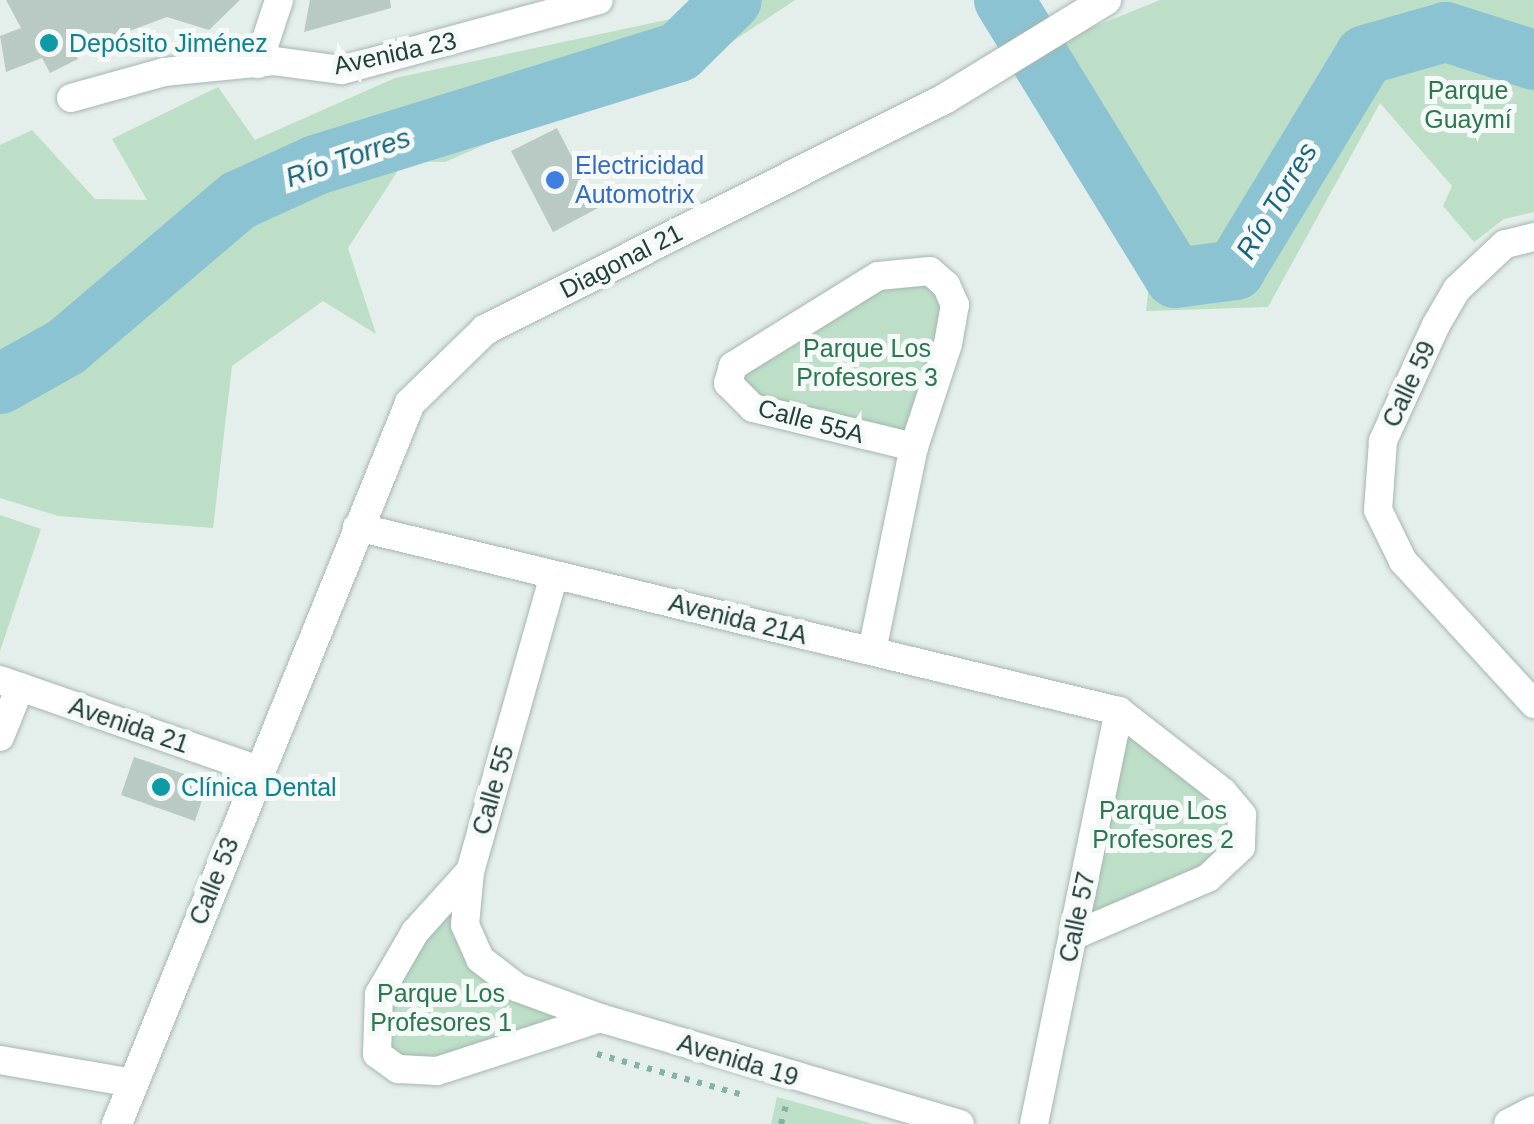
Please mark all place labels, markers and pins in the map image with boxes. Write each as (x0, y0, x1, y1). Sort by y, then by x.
place label: Depósito Jiménez (69, 28, 268, 58)
marker: Depósito Jiménez (38, 32, 60, 54)
place label: Electricidad Automotrix (575, 151, 704, 210)
marker: Electricidad Automotrix (544, 169, 566, 191)
place label: Clínica Dental (181, 772, 337, 802)
marker: Clínica Dental (150, 776, 172, 798)

